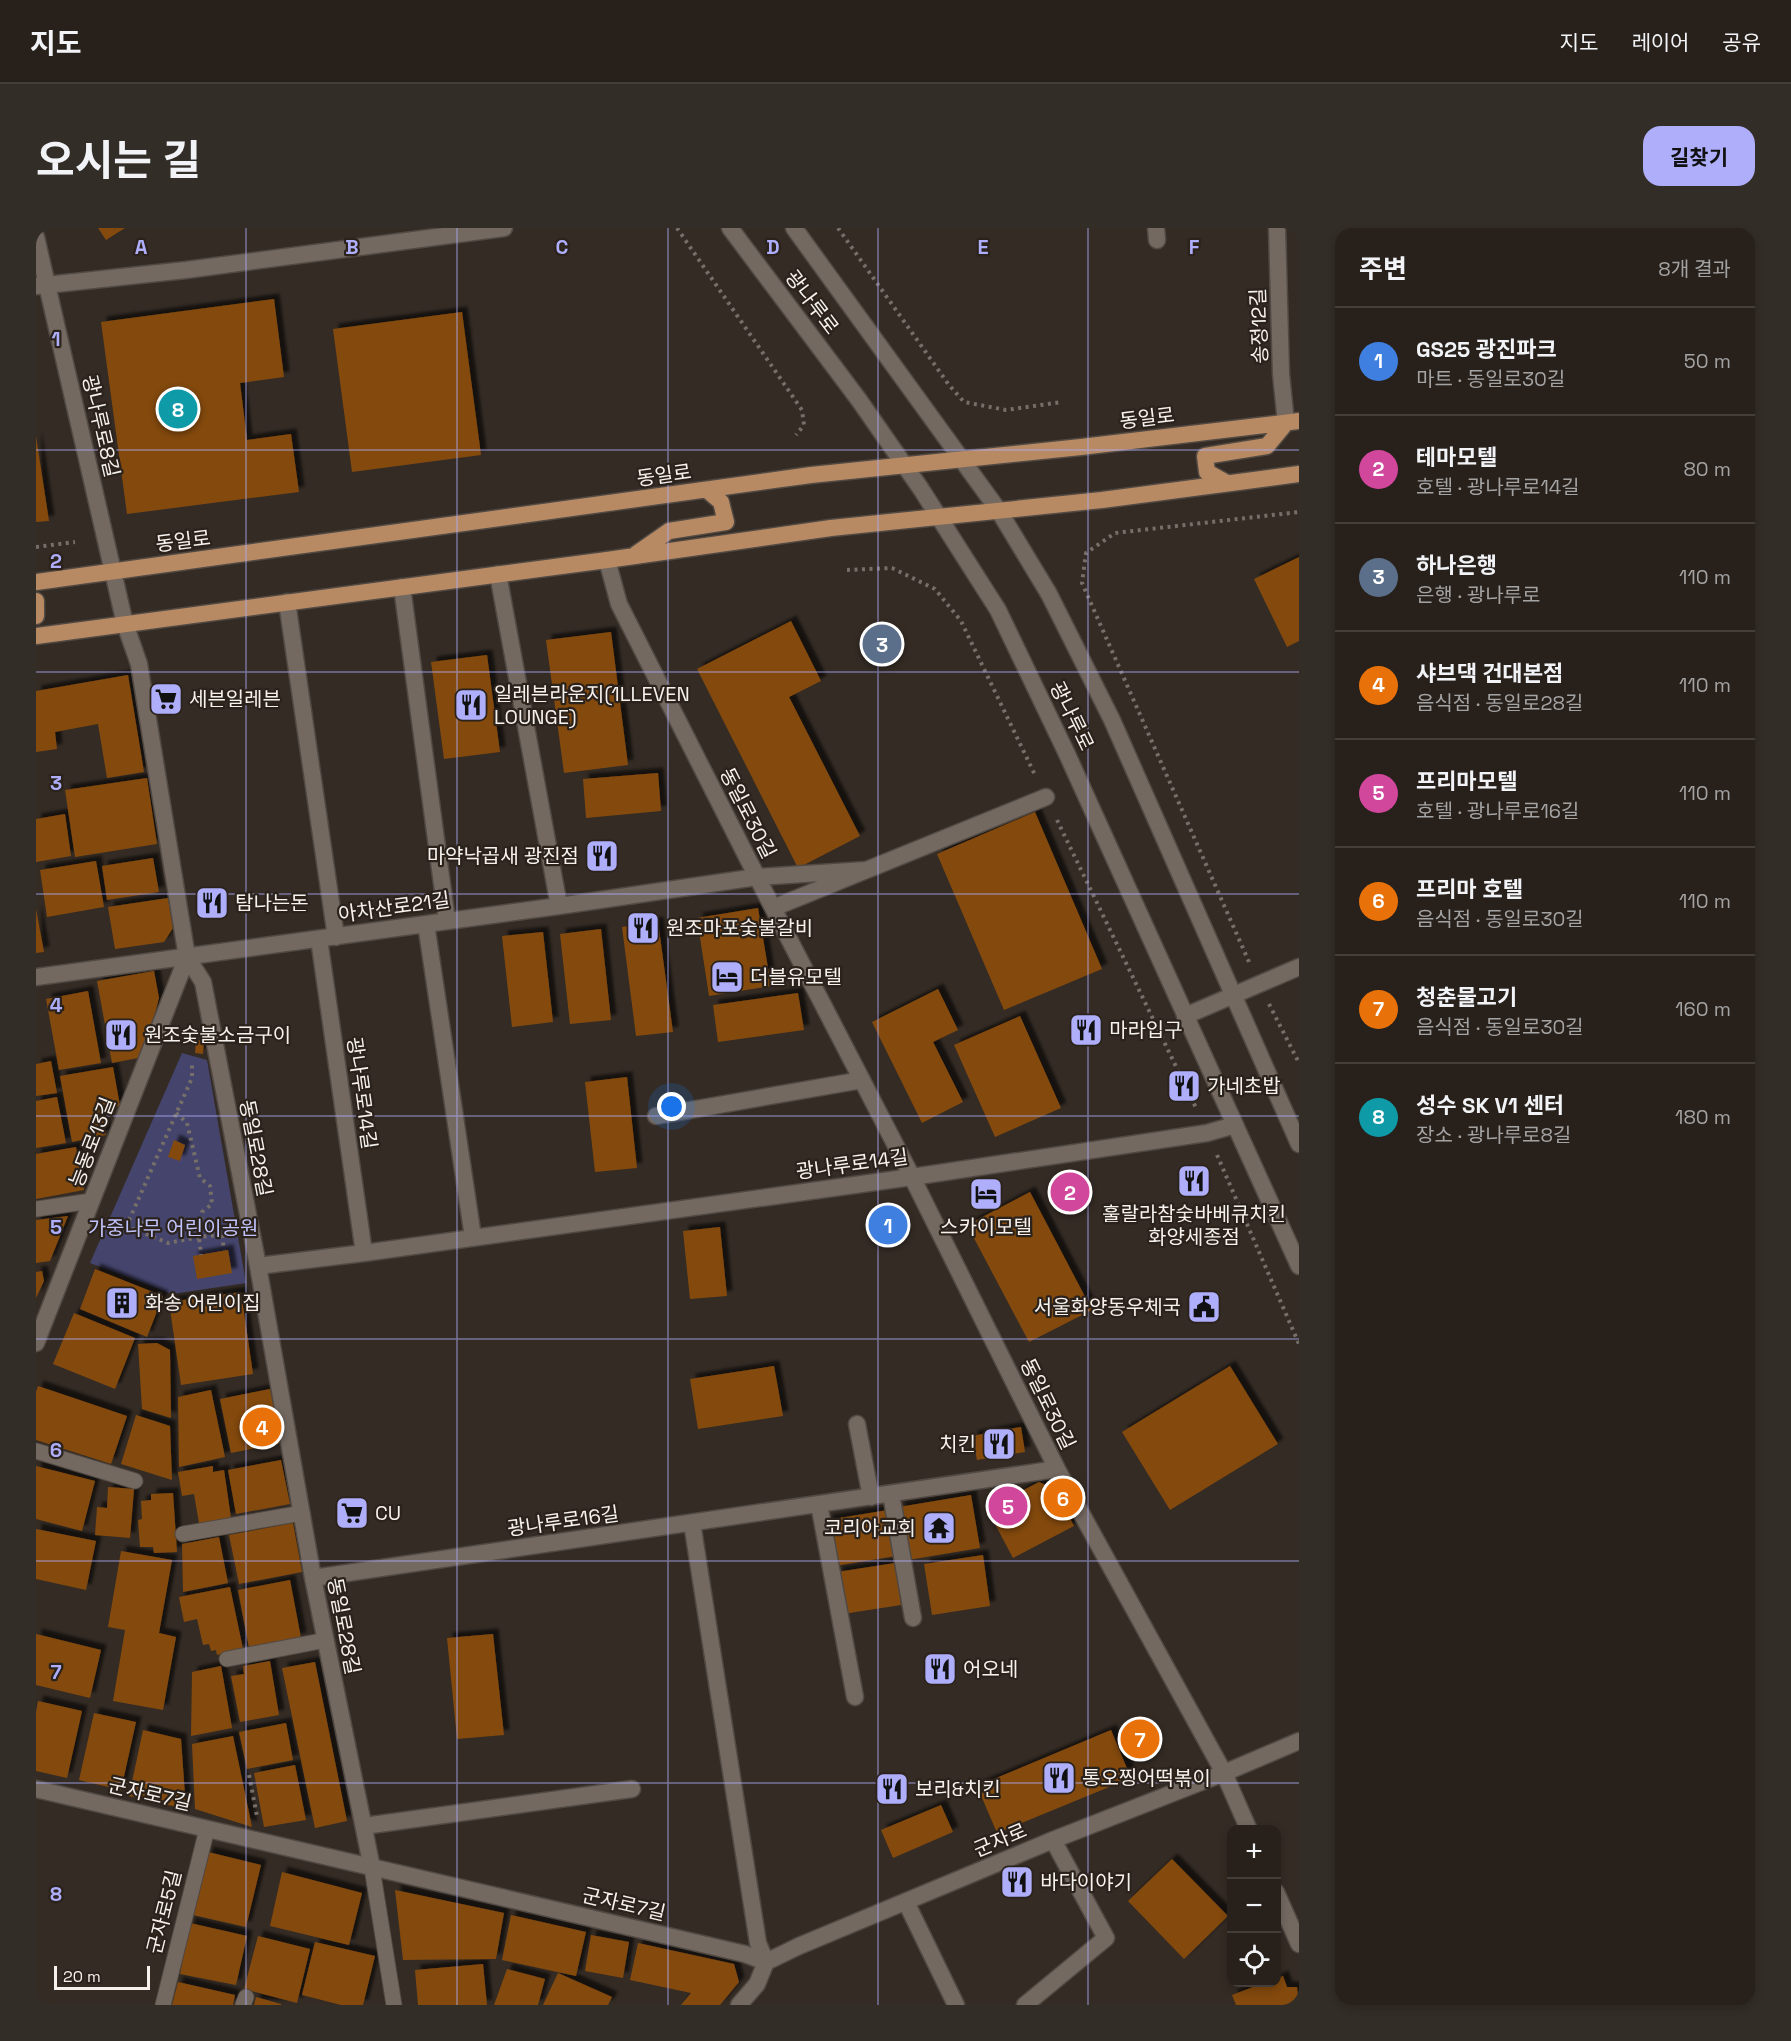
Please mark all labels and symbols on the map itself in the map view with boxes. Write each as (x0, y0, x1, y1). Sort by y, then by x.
text: A (135, 234, 148, 260)
text: B (345, 234, 359, 260)
text: C (556, 234, 569, 260)
text: D (766, 234, 780, 260)
text: E (977, 234, 989, 260)
text: F (1189, 234, 1200, 260)
street label: 광나루로 (779, 265, 845, 339)
street label: 송정12길 (1245, 288, 1273, 364)
text: 1 (51, 326, 61, 352)
street label: 광나루로8길 (77, 372, 125, 480)
pin: 8 (158, 386, 198, 432)
street label: 동일로 (1118, 402, 1176, 434)
street label: 동일로 (635, 458, 693, 492)
street label: 동일로 (154, 525, 212, 557)
text: 2 (50, 548, 62, 574)
pin: 3 (862, 622, 902, 666)
street label: 광나루로 (1044, 677, 1100, 755)
supermarket icon: 세븐일레븐 (148, 681, 184, 717)
place label: 일레븐라운지(1LLEVEN LOUNGE) (494, 681, 690, 730)
place label: 세븐일레븐 (189, 686, 281, 712)
restaurant icon: 일레븐라운지(1LLEVEN LOUNGE) (453, 687, 489, 723)
street label: 동일로30길 (714, 763, 782, 863)
text: 3 (50, 770, 62, 796)
restaurant icon: 마약낙곱새 광진점 (584, 838, 620, 874)
place label: 마약낙곱새 광진점 (427, 843, 579, 869)
restaurant icon: 탐나는돈 (194, 885, 230, 921)
street label: 아차산로21길 (337, 886, 451, 928)
place label: 탐나는돈 (235, 890, 309, 916)
restaurant icon: 원조마포숯불갈비 (625, 910, 661, 946)
place label: 원조마포숯불갈비 (666, 915, 813, 941)
hotel icon: 더블유모텔 (709, 959, 745, 995)
place label: 더블유모텔 (750, 964, 842, 990)
text: 4 (50, 992, 63, 1018)
restaurant icon: 마라입구 (1068, 1012, 1104, 1048)
restaurant icon: 원조숯불소금구이 (103, 1017, 139, 1053)
place label: 마라입구 (1109, 1017, 1183, 1043)
place label: 원조숯불소금구이 (144, 1022, 291, 1048)
street label: 광나루로14길 (341, 1035, 383, 1151)
restaurant icon: 가네초밥 (1166, 1068, 1202, 1104)
place label: 가네초밥 (1207, 1073, 1281, 1099)
your location (657, 1092, 686, 1121)
street label: 능동로13길 (63, 1093, 121, 1191)
street label: 동일로28길 (234, 1097, 278, 1199)
street label: 광나루로14길 (794, 1143, 910, 1185)
restaurant icon: 훌랄라참숯바베큐치킨 화양세종점 (1176, 1163, 1212, 1199)
pin: 2 (1050, 1170, 1090, 1214)
hotel icon: 스카이모텔 (968, 1176, 1004, 1212)
place label: 훌랄라참숯바베큐치킨 화양세종점 (1102, 1201, 1286, 1250)
pin: 1 (868, 1202, 908, 1248)
text: 5 (50, 1214, 62, 1240)
place label: 스카이모텔 (940, 1214, 1032, 1240)
park label: 가중나무 어린이공원 (88, 1215, 258, 1241)
building icon: 화송 어린이집 (104, 1285, 140, 1321)
public building icon: 서울화양동우체국 (1186, 1289, 1222, 1325)
place label: 화송 어린이집 (145, 1290, 261, 1316)
place label: 서울화양동우체국 (1034, 1294, 1181, 1320)
street label: 동일로30길 (1015, 1354, 1081, 1454)
pin: 4 (242, 1404, 282, 1450)
restaurant icon: 치킨 (981, 1426, 1017, 1462)
place label: 치킨 (939, 1431, 976, 1457)
text: 6 (50, 1437, 62, 1463)
pin: 6 (1044, 1476, 1082, 1520)
pin: 5 (988, 1484, 1028, 1528)
supermarket icon: CU (334, 1495, 370, 1531)
place label: CU (375, 1500, 401, 1526)
street label: 광나루로16길 (505, 1500, 621, 1542)
temple icon: 코리아교회 (921, 1510, 957, 1546)
place label: 코리아교회 (824, 1515, 916, 1541)
street label: 동일로28길 (322, 1575, 366, 1677)
restaurant icon: 어오네 (922, 1651, 958, 1687)
place label: 어오네 (963, 1656, 1018, 1682)
text: 7 (50, 1659, 62, 1685)
pin: 7 (1120, 1716, 1160, 1762)
restaurant icon: 통오찡어떡볶이 (1041, 1760, 1077, 1796)
place label: 통오찡어떡볶이 (1082, 1765, 1211, 1791)
restaurant icon: 보리&치킨 (874, 1771, 910, 1807)
street label: 군자로7길 (106, 1772, 194, 1816)
place label: 보리&치킨 (915, 1776, 1001, 1802)
street label: 군자로 (970, 1817, 1030, 1863)
restaurant icon: 바다이야기 (999, 1864, 1035, 1900)
street label: 군자로5길 (141, 1867, 187, 1957)
place label: 바다이야기 (1040, 1869, 1132, 1895)
text: 8 (50, 1881, 62, 1907)
street label: 군자로7길 (580, 1882, 668, 1926)
scale bar (54, 1963, 150, 1990)

